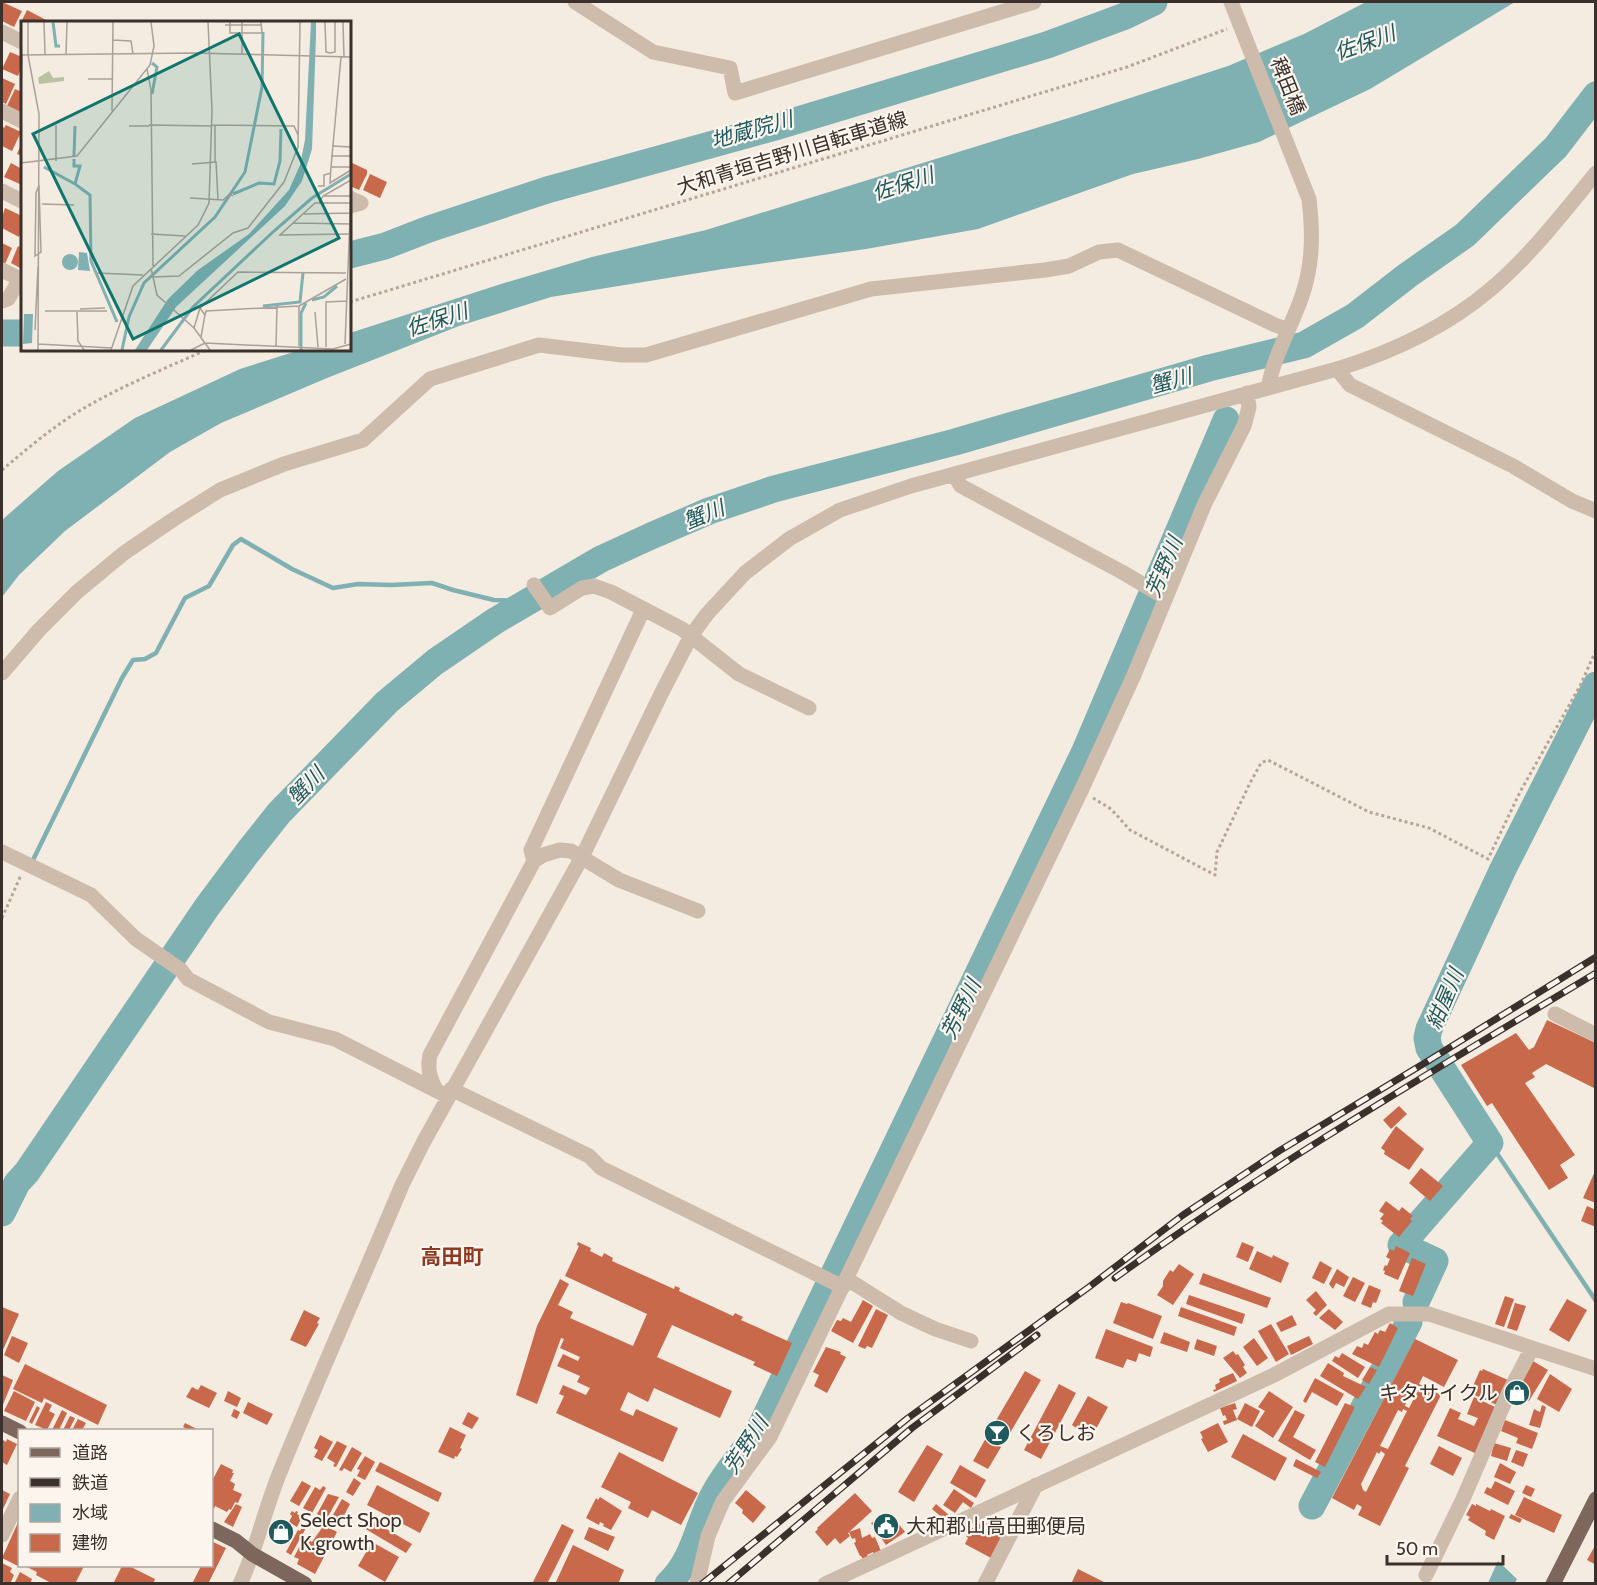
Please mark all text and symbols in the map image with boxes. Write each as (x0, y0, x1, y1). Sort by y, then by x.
water label: 佐保川 (1331, 19, 1401, 65)
inset map (21, 21, 351, 351)
street label: 稗田橋 (1266, 54, 1310, 118)
water label: 地蔵院川 (708, 105, 798, 153)
street label: 大和青垣吉野川自転車道線 (674, 106, 910, 200)
water label: 佐保川 (869, 161, 939, 205)
water label: 佐保川 (403, 297, 473, 341)
water label: 蟹川 (1147, 362, 1196, 398)
water label: 蟹川 (680, 494, 730, 534)
water label: 芳野川 (1140, 531, 1188, 601)
water label: 蟹川 (282, 760, 331, 809)
water label: 紺屋川 (1421, 963, 1469, 1033)
water label: 芳野川 (936, 973, 986, 1043)
district label: 高田町 (421, 1244, 484, 1269)
shop icon: キタサイクル (1502, 1378, 1532, 1408)
place label: キタサイクル (1379, 1381, 1498, 1405)
water label: 芳野川 (718, 1410, 774, 1478)
bar icon: くろしお (982, 1418, 1012, 1448)
place label: くろしお (1016, 1421, 1096, 1445)
legend (18, 1429, 213, 1567)
text: 道路 (72, 1442, 108, 1464)
text: 鉄道 (72, 1472, 108, 1494)
text: 水域 (72, 1502, 108, 1524)
place label: Select Shop K.growth (300, 1508, 402, 1555)
public building icon: 大和郡山高田郵便局 (871, 1511, 901, 1541)
place label: 大和郡山高田郵便局 (906, 1514, 1086, 1538)
shop icon: Select Shop K.growth (266, 1517, 296, 1547)
scale bar (1387, 1528, 1502, 1566)
text: 建物 (72, 1532, 108, 1554)
text: 50 m (1396, 1538, 1438, 1560)

